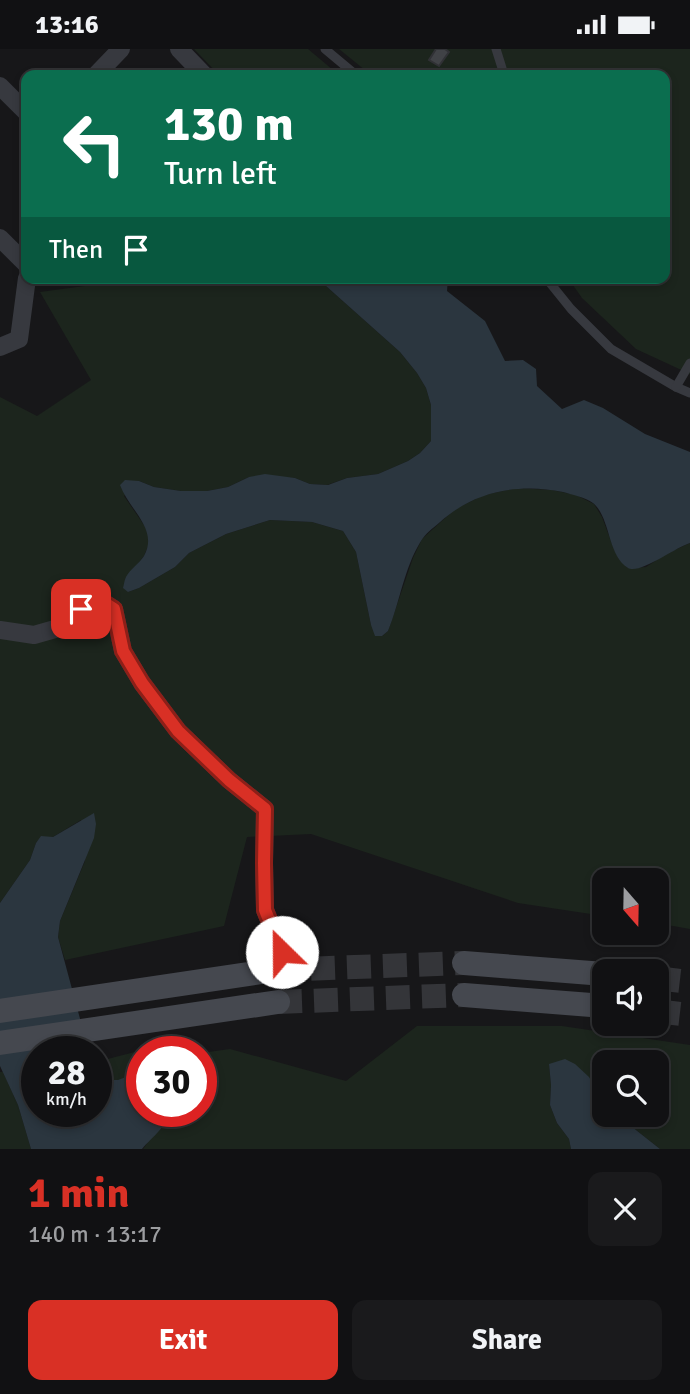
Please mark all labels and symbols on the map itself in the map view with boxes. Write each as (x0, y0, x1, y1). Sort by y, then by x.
pin (51, 579, 111, 639)
north arrow (592, 868, 668, 945)
position arrow (245, 915, 319, 989)
speed limit sign: 30 (126, 1036, 217, 1127)

